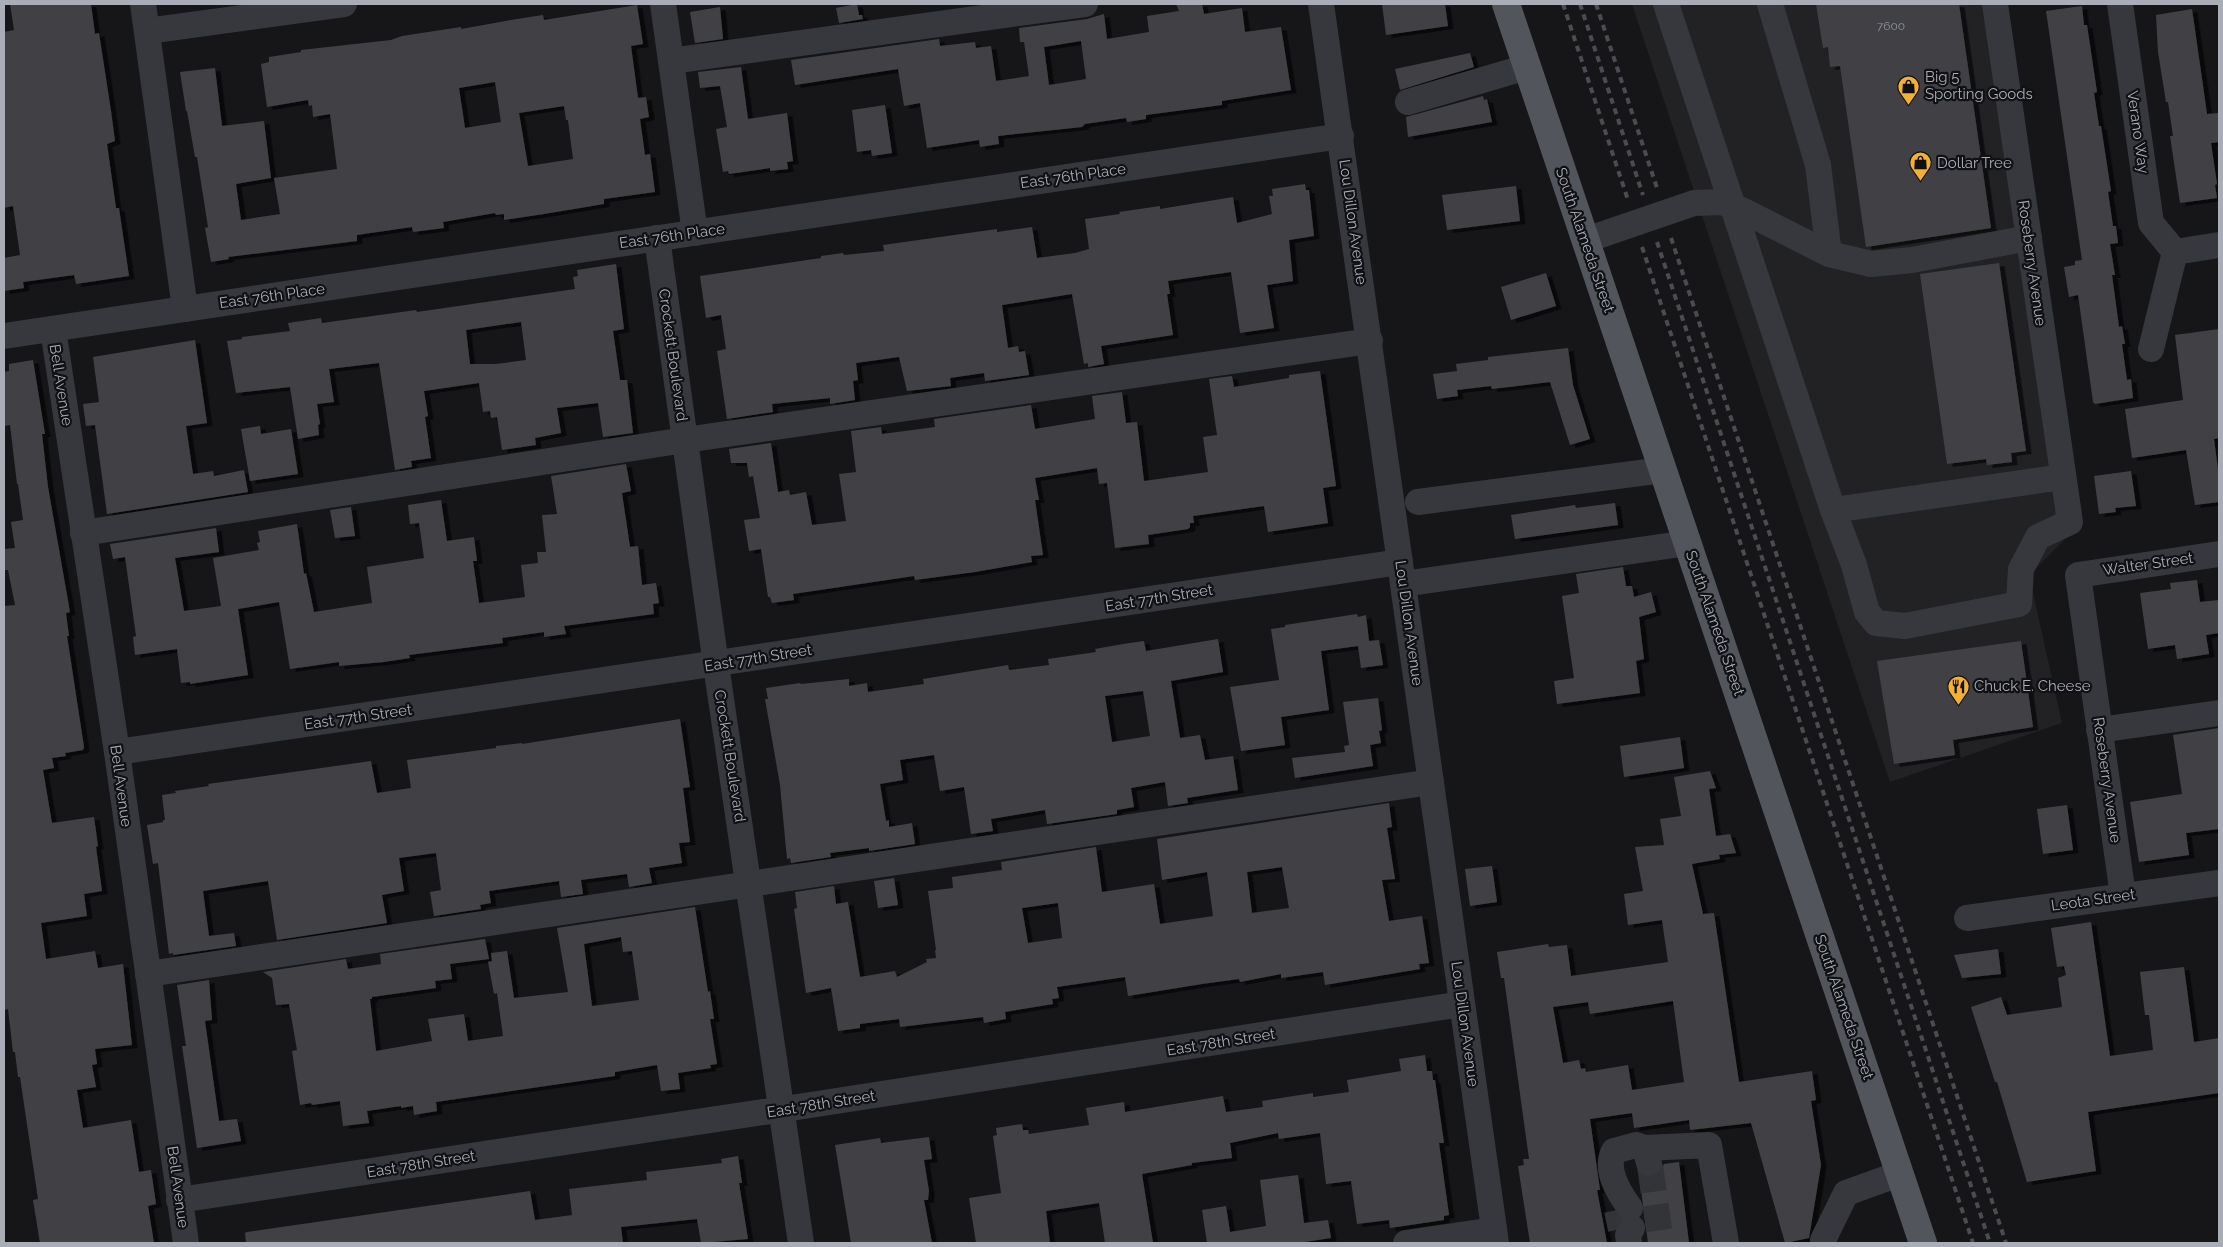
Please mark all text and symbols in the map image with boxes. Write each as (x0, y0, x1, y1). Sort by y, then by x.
house number: 7600 (1877, 19, 1905, 33)
place label: Big 5 Sporting Goods (1925, 68, 2033, 103)
shop icon: Big 5 Sporting Goods (1897, 74, 1921, 105)
street label: Verano Way (2123, 89, 2153, 175)
shop icon: Dollar Tree (1909, 151, 1933, 182)
place label: Dollar Tree (1937, 154, 2012, 172)
street label: Lou Dillon Avenue (1335, 158, 1371, 286)
street label: East 76th Place (1019, 160, 1127, 192)
street label: South Alameda Street (1552, 165, 1618, 315)
street label: Roseberry Avenue (2014, 199, 2050, 327)
street label: East 76th Place (618, 220, 726, 252)
street label: East 76th Place (218, 280, 326, 312)
street label: Crockett Boulevard (655, 288, 691, 422)
street label: Bell Avenue (46, 343, 76, 427)
street label: South Alameda Street (1682, 548, 1748, 698)
street label: Walter Street (2102, 549, 2194, 579)
street label: Lou Dillon Avenue (1391, 559, 1427, 687)
street label: East 77th Street (1104, 581, 1214, 615)
street label: East 77th Street (703, 641, 813, 675)
restaurant icon: Chuck E. Cheese (1946, 674, 1970, 705)
place label: Chuck E. Cheese (1974, 677, 2091, 695)
street label: Crockett Boulevard (711, 689, 749, 823)
street label: East 77th Street (303, 701, 413, 733)
street label: Roseberry Avenue (2089, 716, 2125, 844)
street label: Bell Avenue (106, 744, 136, 828)
street label: Leota Street (2050, 885, 2136, 915)
street label: South Alameda Street (1811, 932, 1877, 1082)
street label: Lou Dillon Avenue (1447, 960, 1483, 1088)
street label: East 78th Street (1166, 1025, 1276, 1059)
street label: East 78th Street (766, 1087, 876, 1121)
street label: Bell Avenue (163, 1145, 193, 1229)
street label: East 78th Street (366, 1147, 476, 1181)

